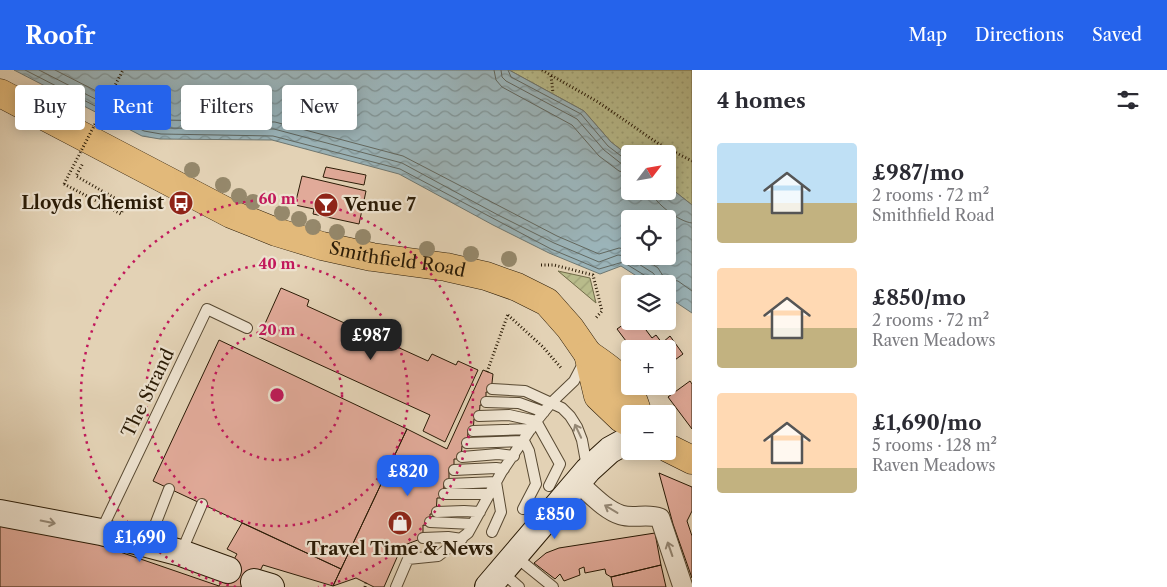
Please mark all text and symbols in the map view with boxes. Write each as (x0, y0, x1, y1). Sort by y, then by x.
text: Roofr (25, 21, 96, 50)
text: Map (908, 24, 947, 46)
text: Directions (975, 24, 1064, 46)
text: Saved (1092, 24, 1142, 46)
chip: Buy (15, 85, 85, 130)
chip: Rent (95, 85, 171, 130)
chip: Filters (181, 85, 272, 130)
chip: New (282, 85, 357, 130)
icon: filters (1114, 86, 1142, 114)
text: 4 homes (717, 88, 806, 113)
north arrow (621, 145, 676, 200)
map controls (621, 145, 676, 460)
text: £987/mo (872, 160, 964, 185)
icon: home (757, 163, 817, 223)
text: 2 rooms · 72 m² (872, 185, 989, 205)
text: 60 m (258, 189, 296, 208)
bus stop icon: Lloyds Chemist (168, 190, 194, 216)
place label: Lloyds Chemist (21, 192, 165, 214)
bar icon: Venue 7 (313, 192, 339, 218)
place label: Venue 7 (343, 194, 416, 216)
text: Smithfield Road (872, 205, 994, 225)
button: locate (621, 210, 676, 265)
street label: Smithfield Road (327, 237, 468, 282)
text: 40 m (258, 254, 296, 273)
button: layers (621, 275, 676, 330)
text: £850/mo (872, 285, 966, 310)
icon: home (757, 288, 817, 348)
text: 2 rooms · 72 m² (872, 310, 989, 330)
pin: £987 (341, 318, 401, 361)
text: 20 m (258, 320, 296, 339)
text: £987 (352, 325, 390, 345)
text: Raven Meadows (872, 330, 995, 350)
button: + (621, 340, 676, 395)
street label: The Strand (117, 345, 179, 441)
centre of rings (268, 386, 286, 404)
button: − (621, 405, 676, 460)
text: £1,690/mo (872, 410, 982, 435)
icon: home (757, 413, 817, 473)
one-way arrow (573, 424, 582, 439)
text: 5 rooms · 128 m² (872, 435, 997, 455)
pin: £820 (378, 454, 438, 497)
text: Raven Meadows (872, 455, 995, 475)
text: £820 (388, 461, 428, 481)
pin: £850 (525, 498, 585, 540)
text: £850 (535, 504, 575, 524)
one-way arrow (605, 504, 619, 514)
shop icon: Travel Time & News (387, 510, 413, 536)
one-way arrow (39, 518, 55, 528)
pin: £1,690 (99, 520, 181, 563)
text: £1,690 (114, 527, 166, 547)
place label: Travel Time & News (307, 538, 493, 560)
one-way arrow (665, 541, 675, 557)

